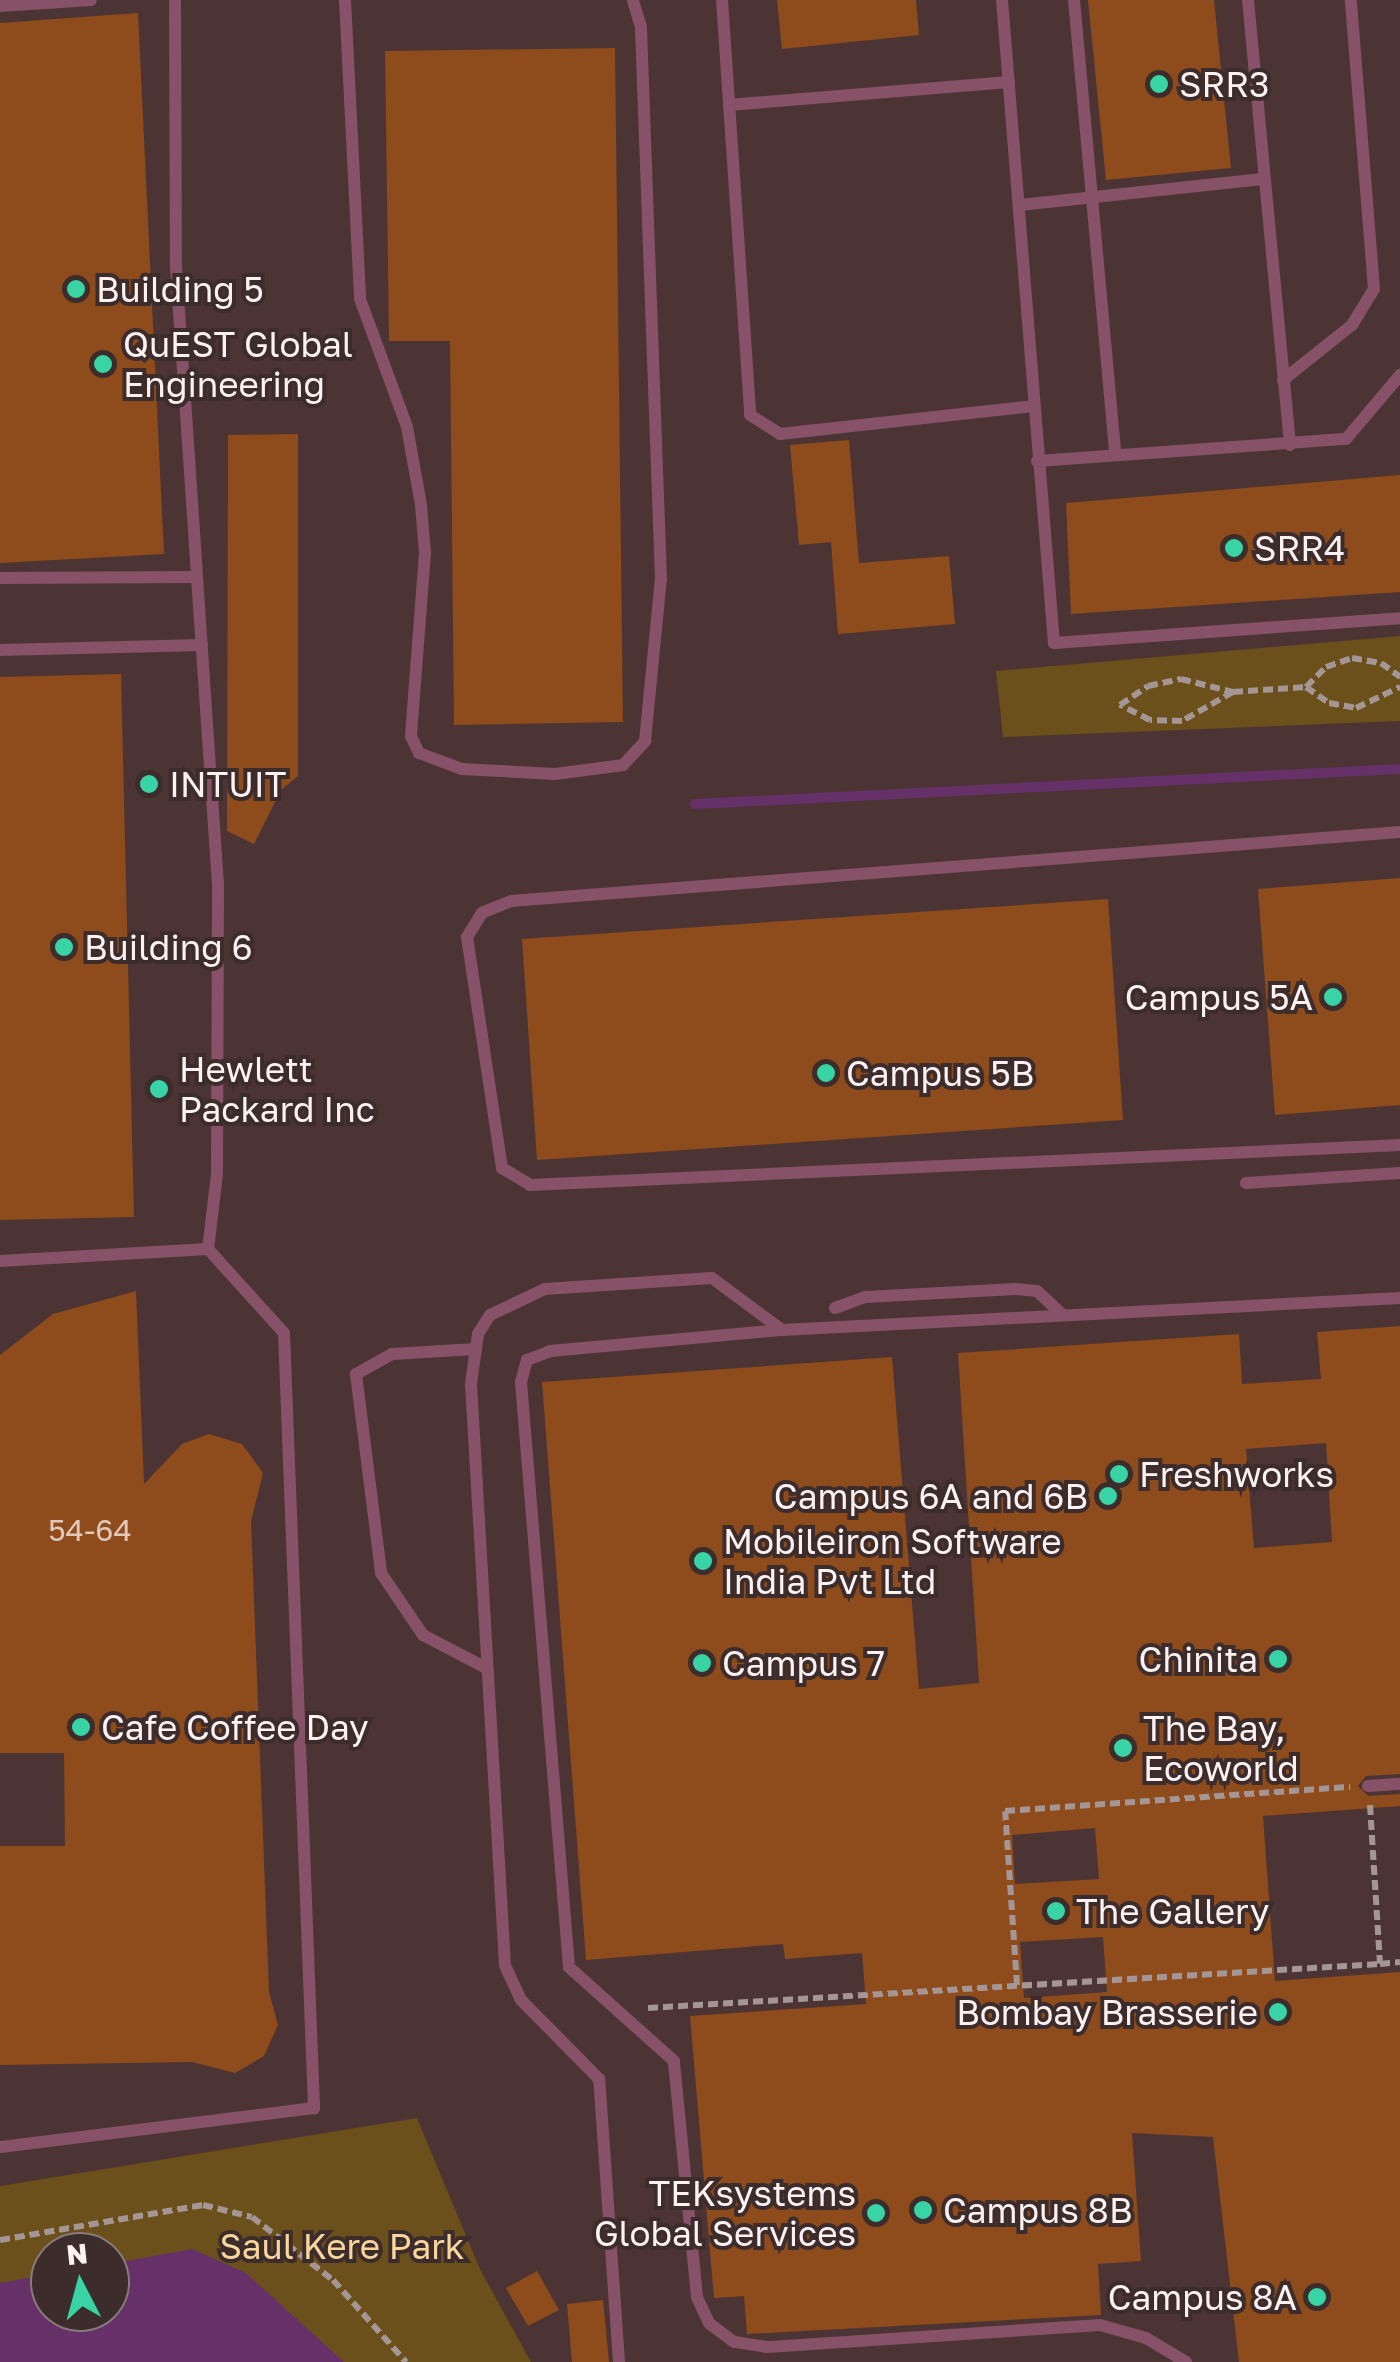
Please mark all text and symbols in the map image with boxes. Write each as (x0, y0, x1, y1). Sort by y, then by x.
place label: SRR3 (1179, 63, 1269, 105)
marker: SRR3 (1148, 73, 1170, 95)
place label: Building 5 (96, 268, 264, 310)
marker: Building 5 (65, 278, 87, 300)
place label: QuEST Global Engineering (123, 323, 353, 405)
marker: QuEST Global Engineering (92, 353, 114, 375)
place label: SRR4 (1254, 527, 1345, 569)
marker: SRR4 (1223, 537, 1245, 559)
place label: INTUIT (169, 763, 287, 805)
marker: INTUIT (138, 773, 160, 795)
place label: Building 6 (84, 926, 253, 968)
marker: Building 6 (53, 936, 75, 958)
place label: Campus 5A (1125, 976, 1313, 1018)
marker: Campus 5A (1322, 986, 1344, 1008)
place label: Hewlett Packard Inc (179, 1048, 375, 1130)
place label: Campus 5B (846, 1052, 1034, 1094)
marker: Campus 5B (815, 1062, 837, 1084)
marker: Hewlett Packard Inc (148, 1078, 170, 1100)
place label: Freshworks (1139, 1453, 1334, 1495)
marker: Freshworks (1108, 1463, 1130, 1485)
place label: Campus 6A and 6B (774, 1475, 1088, 1517)
marker: Campus 6A and 6B (1097, 1485, 1119, 1507)
house number: 54-64 (48, 1512, 132, 1548)
place label: Mobileiron Software India Pvt Ltd (723, 1520, 1062, 1602)
marker: Mobileiron Software India Pvt Ltd (692, 1550, 714, 1572)
place label: Chinita (1139, 1638, 1258, 1680)
place label: Campus 7 (722, 1642, 885, 1684)
marker: Chinita (1267, 1648, 1289, 1670)
marker: Campus 7 (691, 1652, 713, 1674)
place label: Cafe Coffee Day (101, 1706, 369, 1748)
place label: The Bay, Ecoworld (1143, 1707, 1299, 1789)
marker: Cafe Coffee Day (70, 1716, 92, 1738)
marker: The Bay, Ecoworld (1112, 1737, 1134, 1759)
place label: The Gallery (1076, 1890, 1269, 1932)
marker: The Gallery (1045, 1900, 1067, 1922)
place label: Bombay Brasserie (956, 1991, 1258, 2033)
marker: Bombay Brasserie (1267, 2001, 1289, 2023)
place label: TEKsystems Global Services (594, 2172, 856, 2254)
place label: Campus 8B (943, 2189, 1132, 2231)
marker: Campus 8B (912, 2199, 934, 2221)
marker: TEKsystems Global Services (865, 2202, 887, 2224)
park label: Saul Kere Park (219, 2225, 465, 2267)
north arrow (30, 2232, 130, 2332)
text: N (65, 2236, 89, 2271)
place label: Campus 8A (1108, 2276, 1297, 2318)
marker: Campus 8A (1306, 2286, 1328, 2308)

